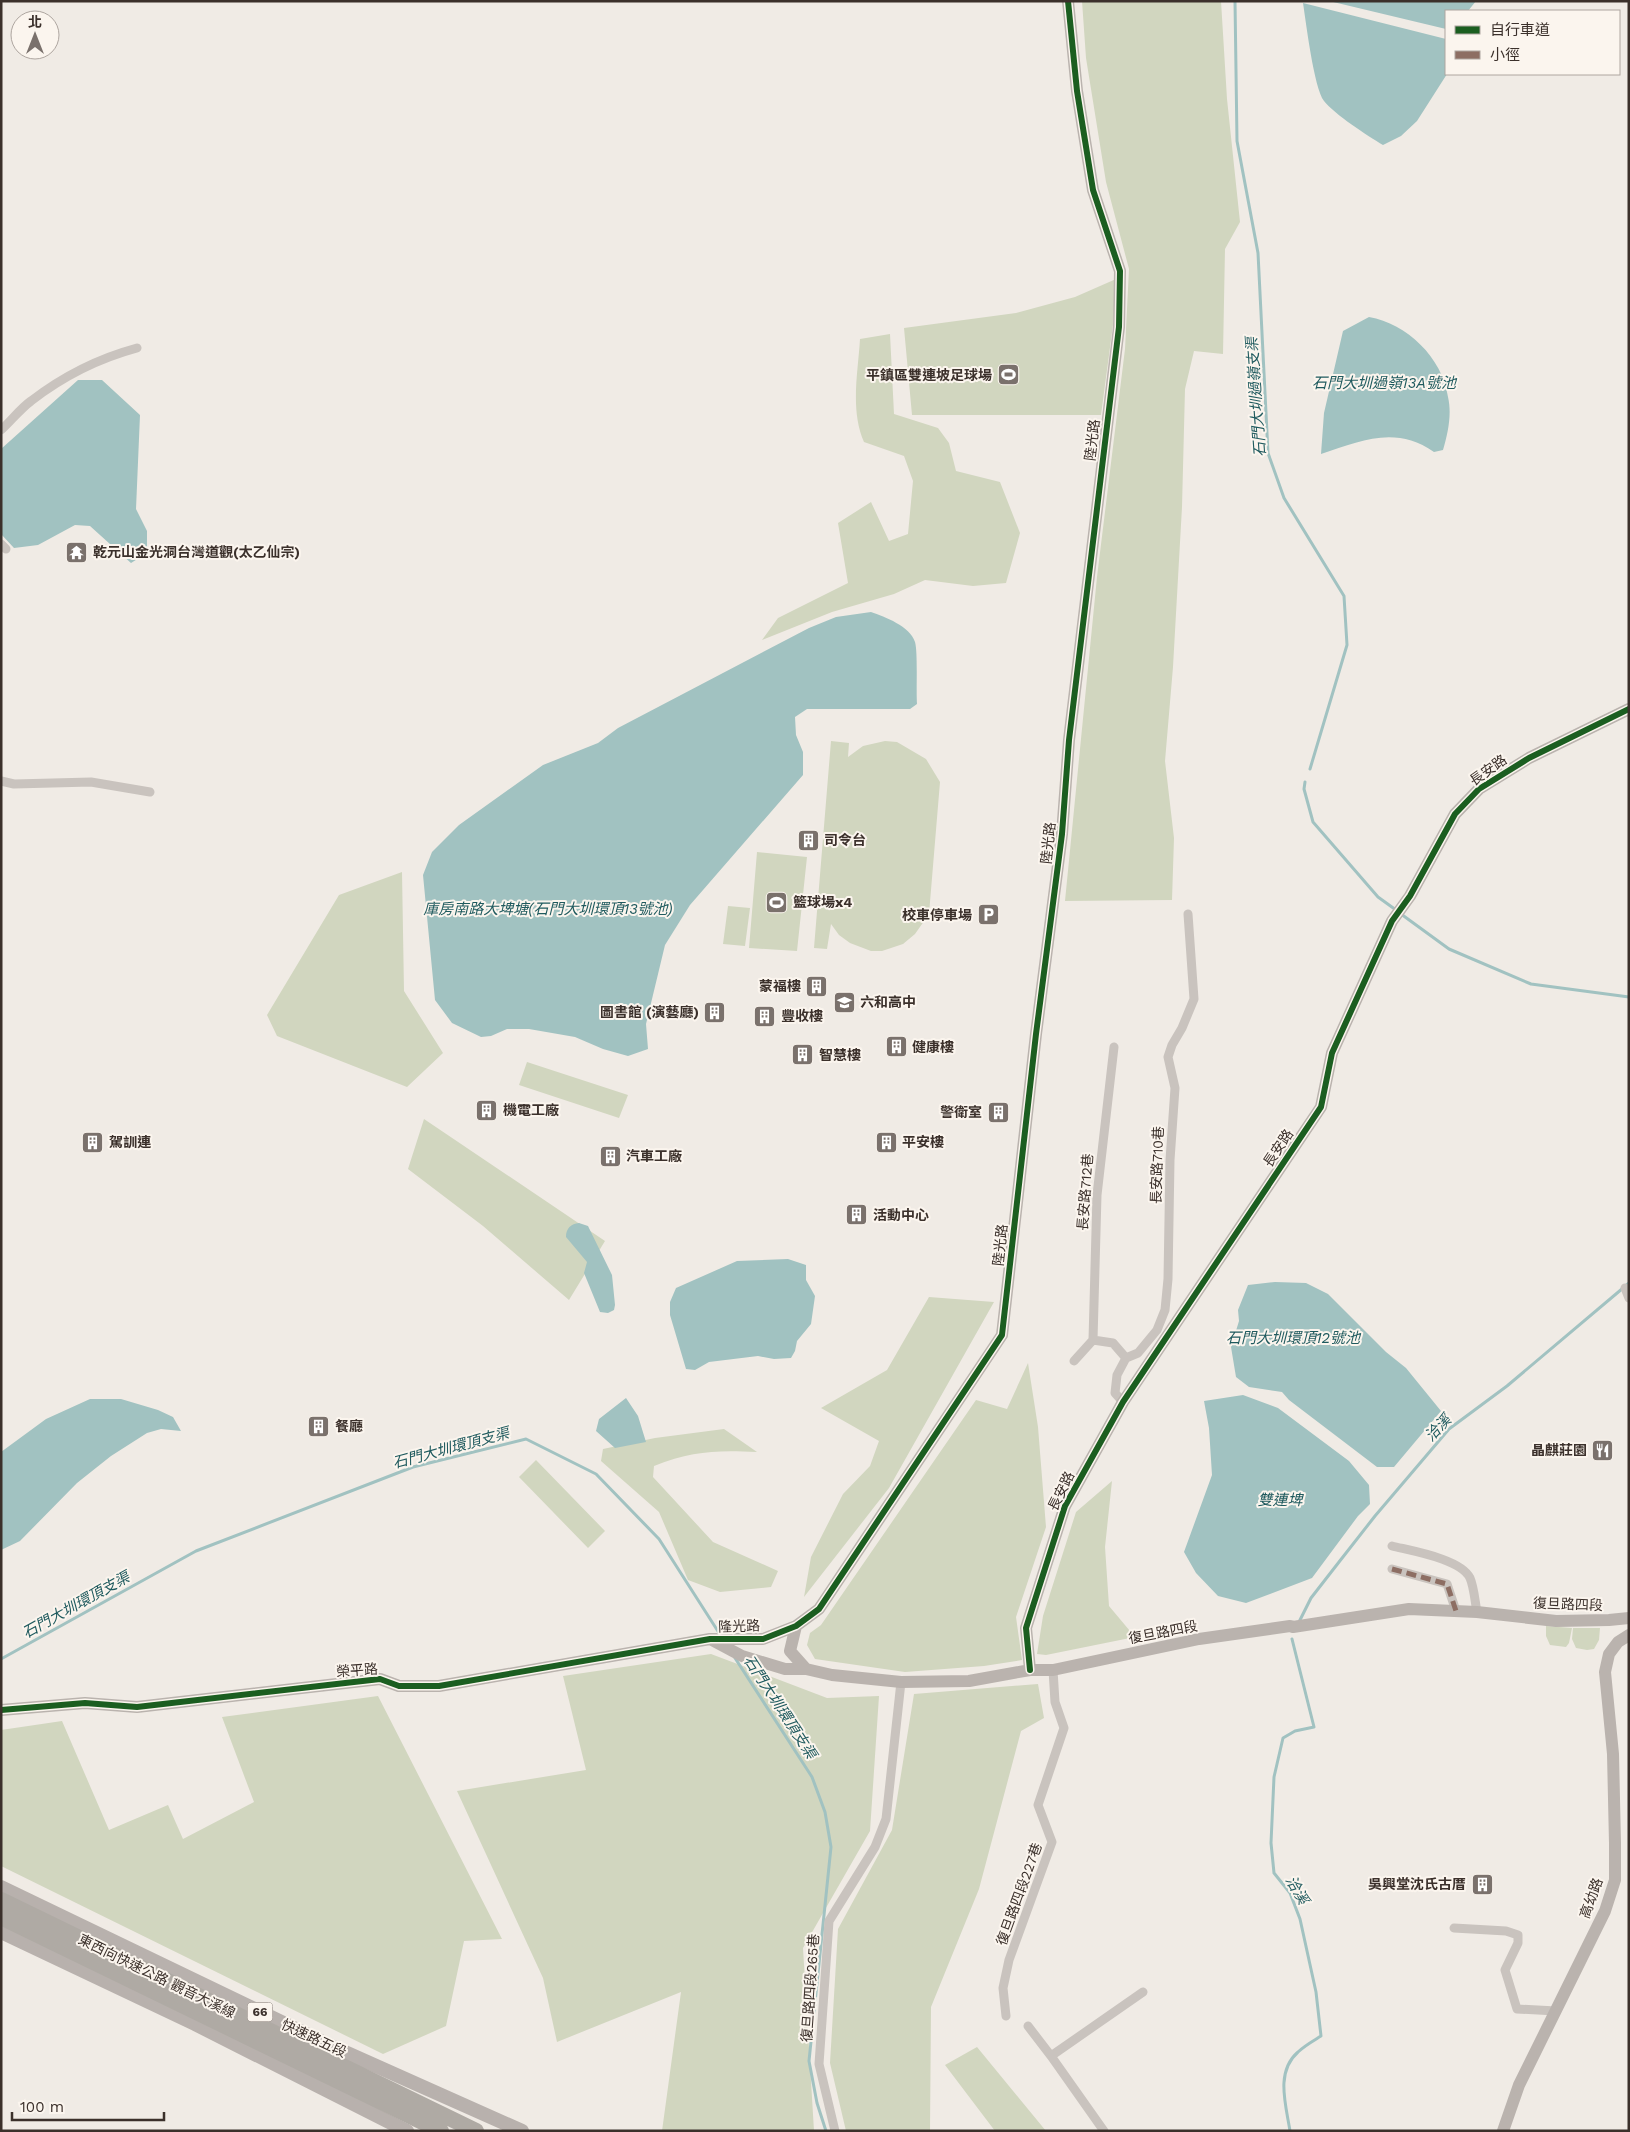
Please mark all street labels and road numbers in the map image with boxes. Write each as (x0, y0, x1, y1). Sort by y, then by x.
street label: 陸光路 (1082, 418, 1102, 462)
street label: 長安路 (1466, 751, 1510, 789)
street label: 陸光路 (1038, 821, 1058, 865)
street label: 長安路710巷 (1148, 1126, 1166, 1204)
street label: 長安路 (1260, 1126, 1296, 1170)
street label: 長安路712巷 (1074, 1153, 1096, 1231)
street label: 陸光路 (990, 1223, 1010, 1267)
street label: 長安路 (1045, 1469, 1077, 1513)
street label: 復旦路四段 (1533, 1595, 1603, 1613)
street label: 隆光路 (718, 1617, 760, 1635)
street label: 復旦路四段 (1127, 1617, 1199, 1647)
street label: 榮平路 (335, 1661, 379, 1679)
street label: 復旦路四段227巷 (993, 1841, 1045, 1947)
street label: 高幼路 (1576, 1876, 1606, 1920)
street label: 東西向快速公路 觀音大溪線 (76, 1931, 238, 2021)
street label: 復旦路四段265巷 (798, 1933, 822, 2043)
road number: 66 (248, 2002, 272, 2021)
street label: 快速路五段 (279, 2016, 349, 2060)

